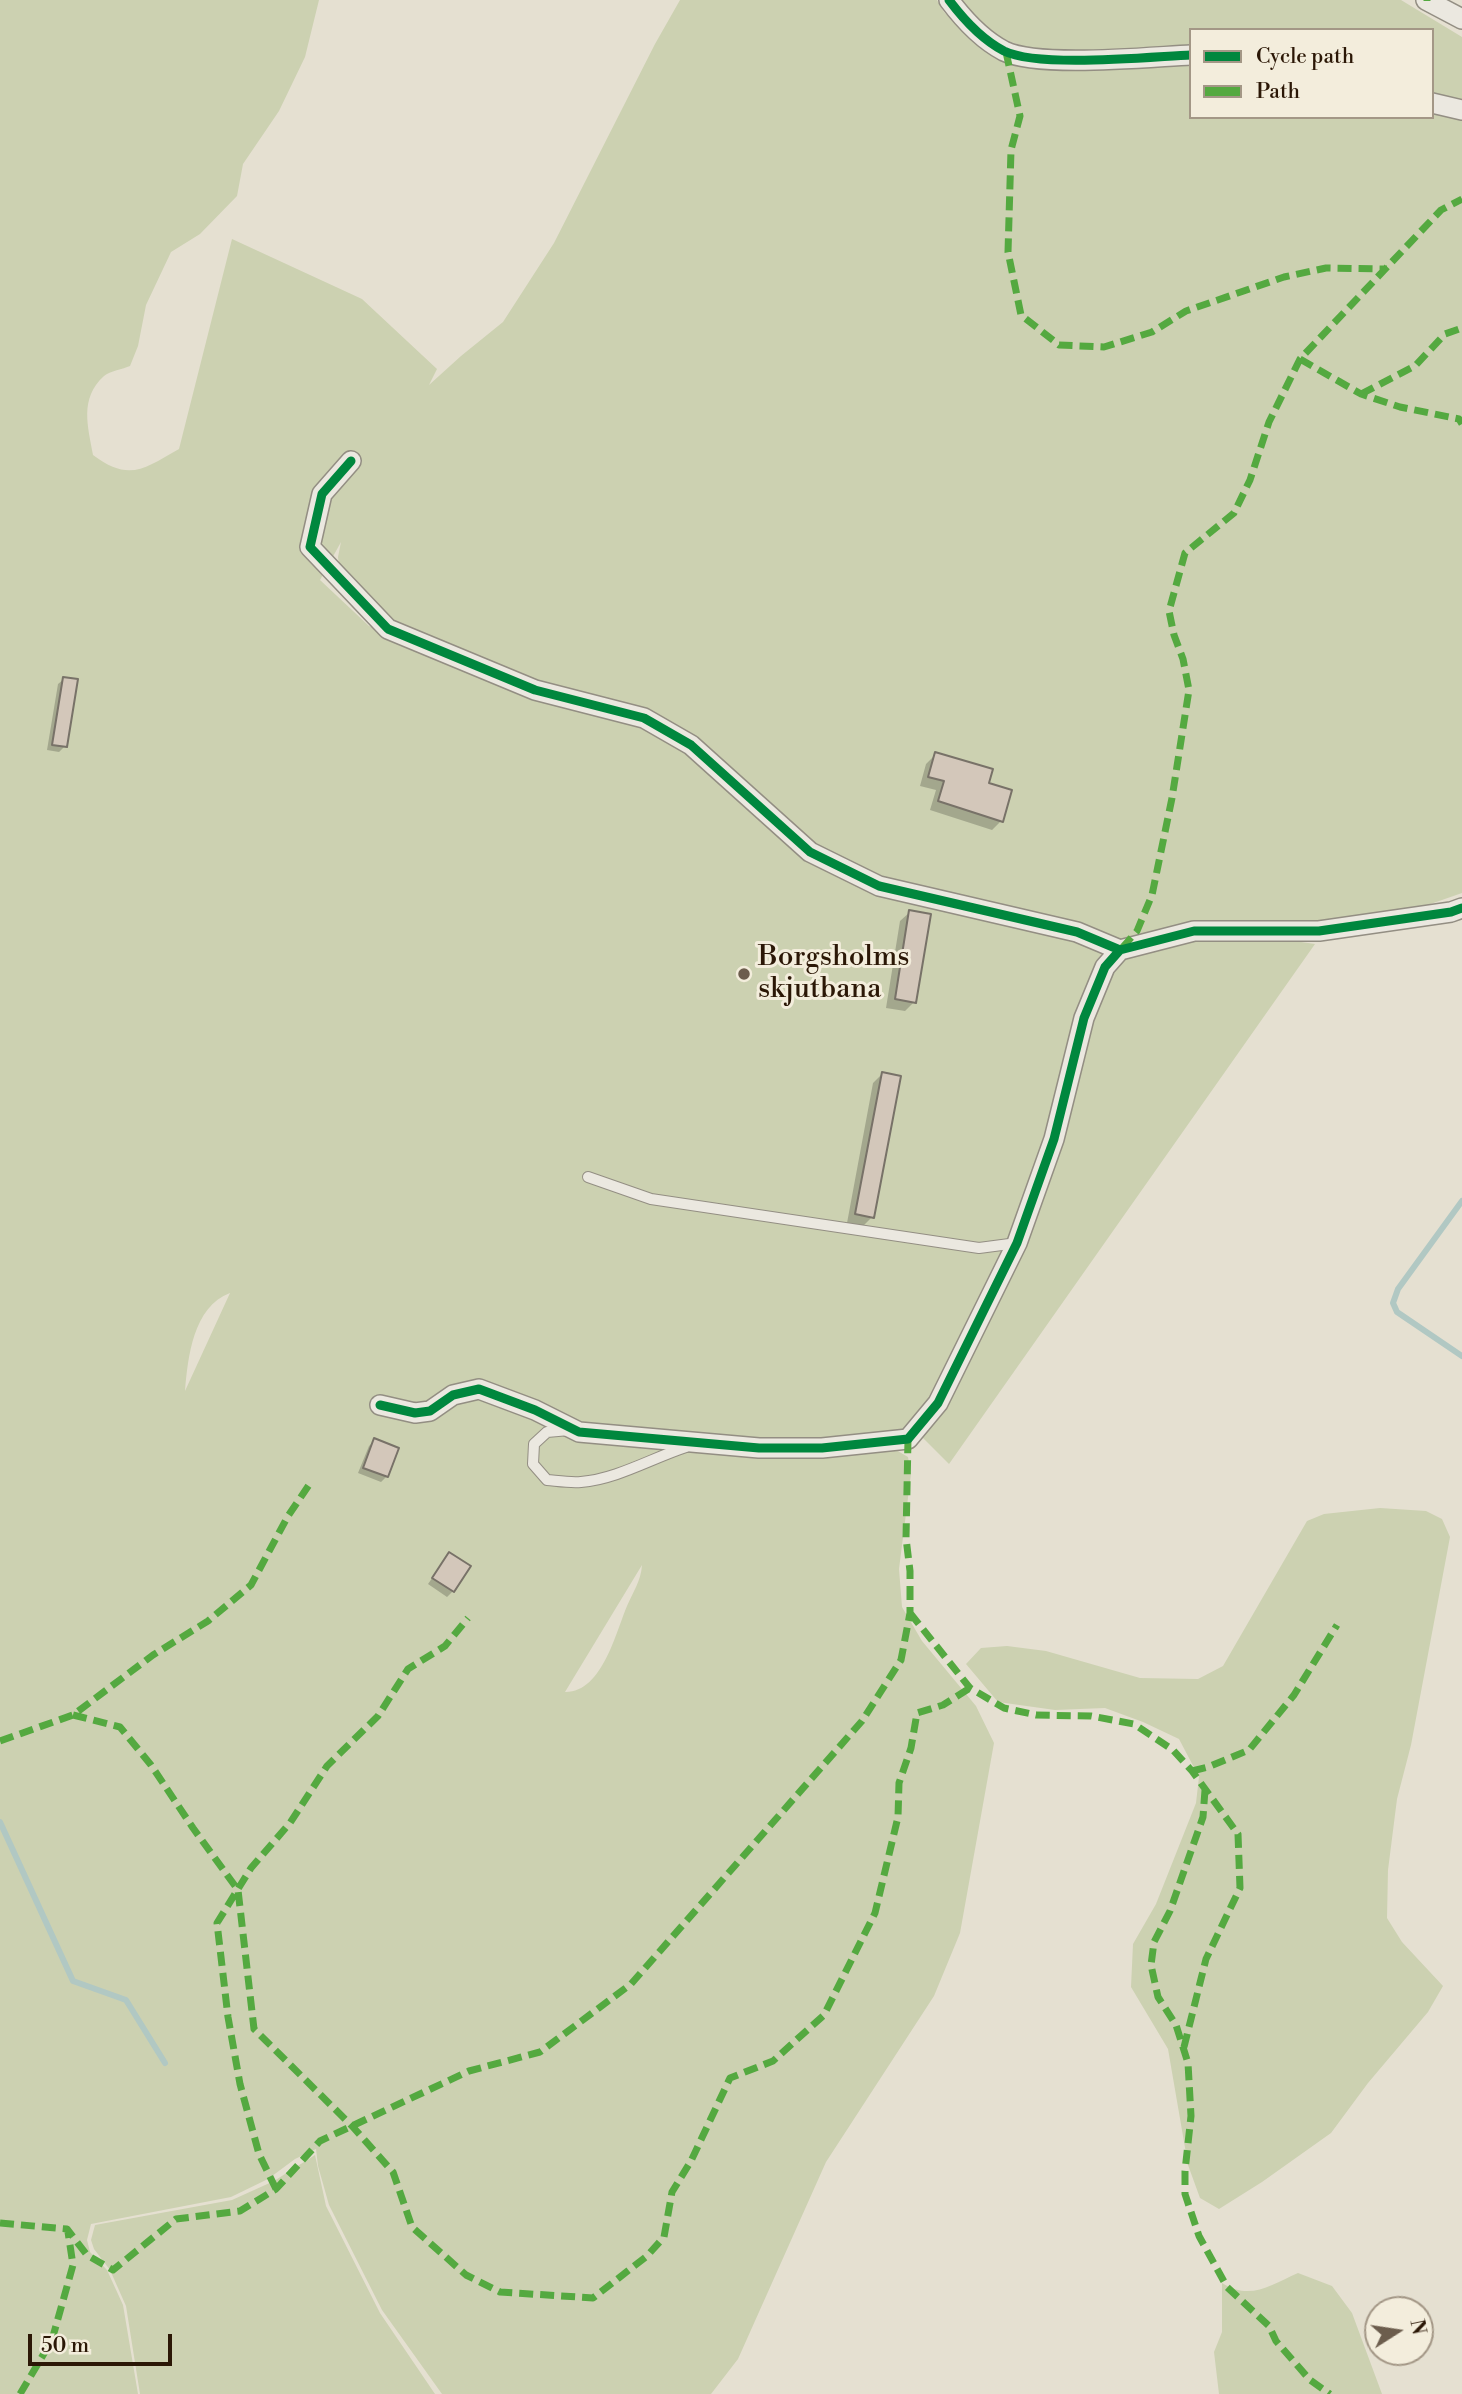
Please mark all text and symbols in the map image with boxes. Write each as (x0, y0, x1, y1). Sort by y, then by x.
legend (1189, 28, 1434, 119)
text: Cycle path (1256, 44, 1354, 70)
text: Path (1256, 79, 1300, 105)
place label: Borgsholms skjutbana (758, 941, 910, 1007)
marker: Borgsholms skjutbana (736, 966, 752, 982)
north arrow (1364, 2296, 1434, 2366)
text: N (1404, 2317, 1431, 2337)
scale bar (32, 2320, 175, 2364)
text: 50 m (41, 2333, 89, 2359)

